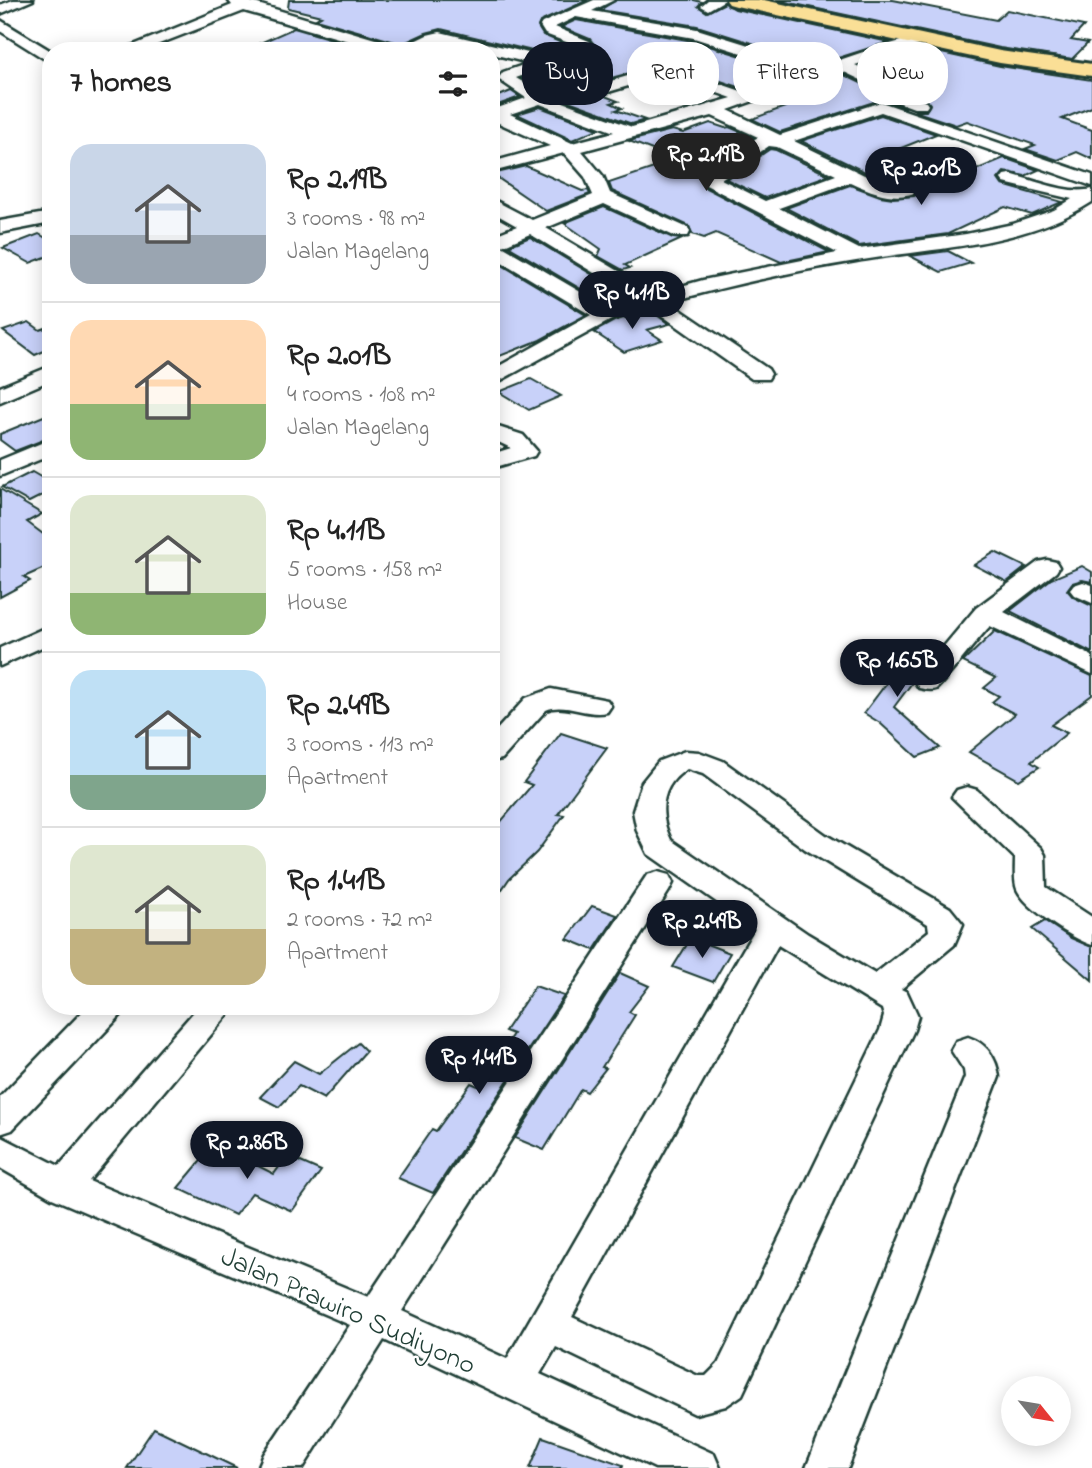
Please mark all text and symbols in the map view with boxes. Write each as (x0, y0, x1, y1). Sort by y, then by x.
chip: Buy (522, 42, 613, 105)
chip: Rent (627, 42, 719, 105)
chip: Filters (733, 42, 843, 105)
chip: New (857, 42, 948, 105)
text: 7 homes (70, 62, 172, 106)
icon: filters (434, 65, 472, 103)
pin: Rp 2.19B (634, 134, 778, 193)
text: Rp 2.19B (668, 139, 744, 172)
pin: Rp 2.01B (849, 148, 993, 207)
text: Rp 2.01B (881, 153, 961, 186)
text: Rp 2.19B (287, 159, 387, 203)
icon: home (126, 172, 210, 256)
text: 3 rooms · 98 m² (287, 203, 425, 236)
text: Jalan Magelang (287, 236, 429, 269)
pin: Rp 4.11B (560, 272, 704, 331)
text: Rp 4.11B (594, 277, 670, 310)
text: Rp 2.01B (287, 335, 391, 379)
icon: home (126, 348, 210, 432)
text: 4 rooms · 108 m² (287, 379, 436, 412)
text: Jalan Magelang (287, 412, 429, 445)
text: Rp 4.11B (287, 510, 385, 554)
icon: home (126, 523, 210, 607)
text: 5 rooms · 158 m² (287, 554, 442, 587)
text: House (287, 587, 347, 620)
pin: Rp 1.65B (825, 640, 969, 699)
text: Rp 1.65B (856, 645, 938, 678)
text: Rp 2.49B (287, 685, 390, 729)
icon: home (126, 698, 210, 782)
text: 3 rooms · 113 m² (287, 729, 434, 762)
text: Apartment (287, 762, 388, 795)
text: Rp 1.41B (287, 860, 385, 904)
icon: home (126, 873, 210, 957)
pin: Rp 2.49B (630, 900, 774, 960)
text: 2 rooms · 72 m² (287, 904, 433, 937)
text: Rp 2.49B (663, 906, 741, 939)
text: Apartment (287, 937, 388, 970)
pin: Rp 1.41B (407, 1036, 551, 1096)
text: Rp 1.41B (441, 1042, 517, 1075)
pin: Rp 2.86B (175, 1122, 319, 1181)
text: Rp 2.86B (206, 1127, 288, 1160)
street label: Jalan Prawiro Sudiyono (213, 1237, 482, 1387)
north arrow (1001, 1376, 1071, 1446)
map controls (1001, 1376, 1071, 1446)

